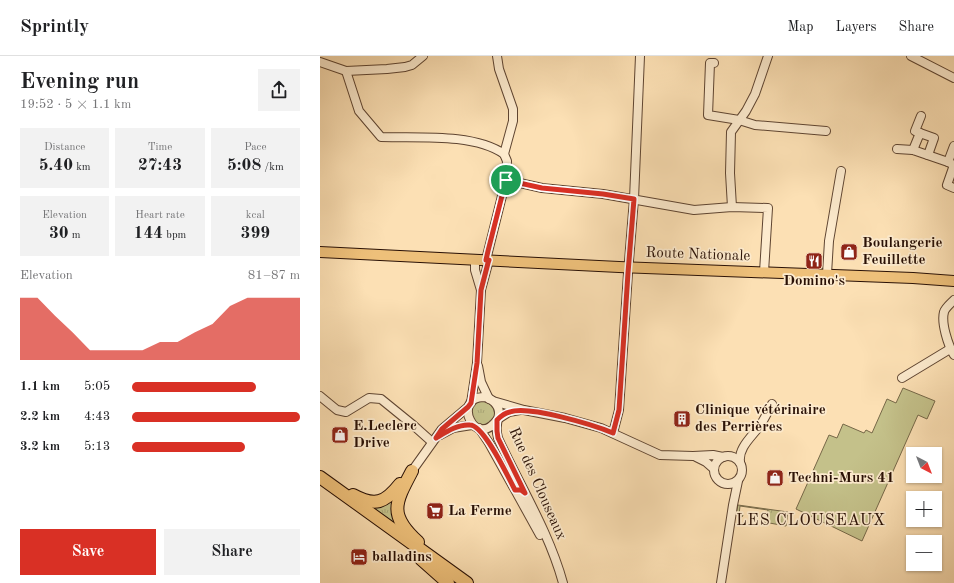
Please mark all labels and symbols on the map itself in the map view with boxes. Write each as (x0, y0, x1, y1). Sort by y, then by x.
pin (489, 163, 523, 197)
place label: Boulangerie Feuillette (862, 236, 942, 268)
shop icon: Boulangerie Feuillette (839, 242, 859, 262)
street label: Route Nationale (645, 246, 751, 264)
restaurant icon: Domino's (804, 251, 824, 271)
place label: Domino's (783, 274, 845, 289)
place label: Clinique vétérinaire des Perrières (695, 403, 826, 435)
building icon: Clinique vétérinaire des Perrières (672, 409, 692, 429)
place label: E.Leclerc Drive (353, 419, 417, 451)
shop icon: E.Leclerc Drive (330, 425, 350, 445)
street label: Rue des Clouseaux (505, 425, 569, 543)
north arrow (906, 447, 942, 483)
shop icon: Techni-Murs 41 (765, 468, 785, 488)
place label: Techni-Murs 41 (788, 471, 895, 486)
supermarket icon: La Ferme (425, 501, 445, 521)
place label: La Ferme (448, 504, 512, 519)
district label: LES CLOUSEAUX (736, 513, 886, 529)
hotel icon: balladins (349, 547, 369, 567)
place label: balladins (372, 550, 432, 565)

